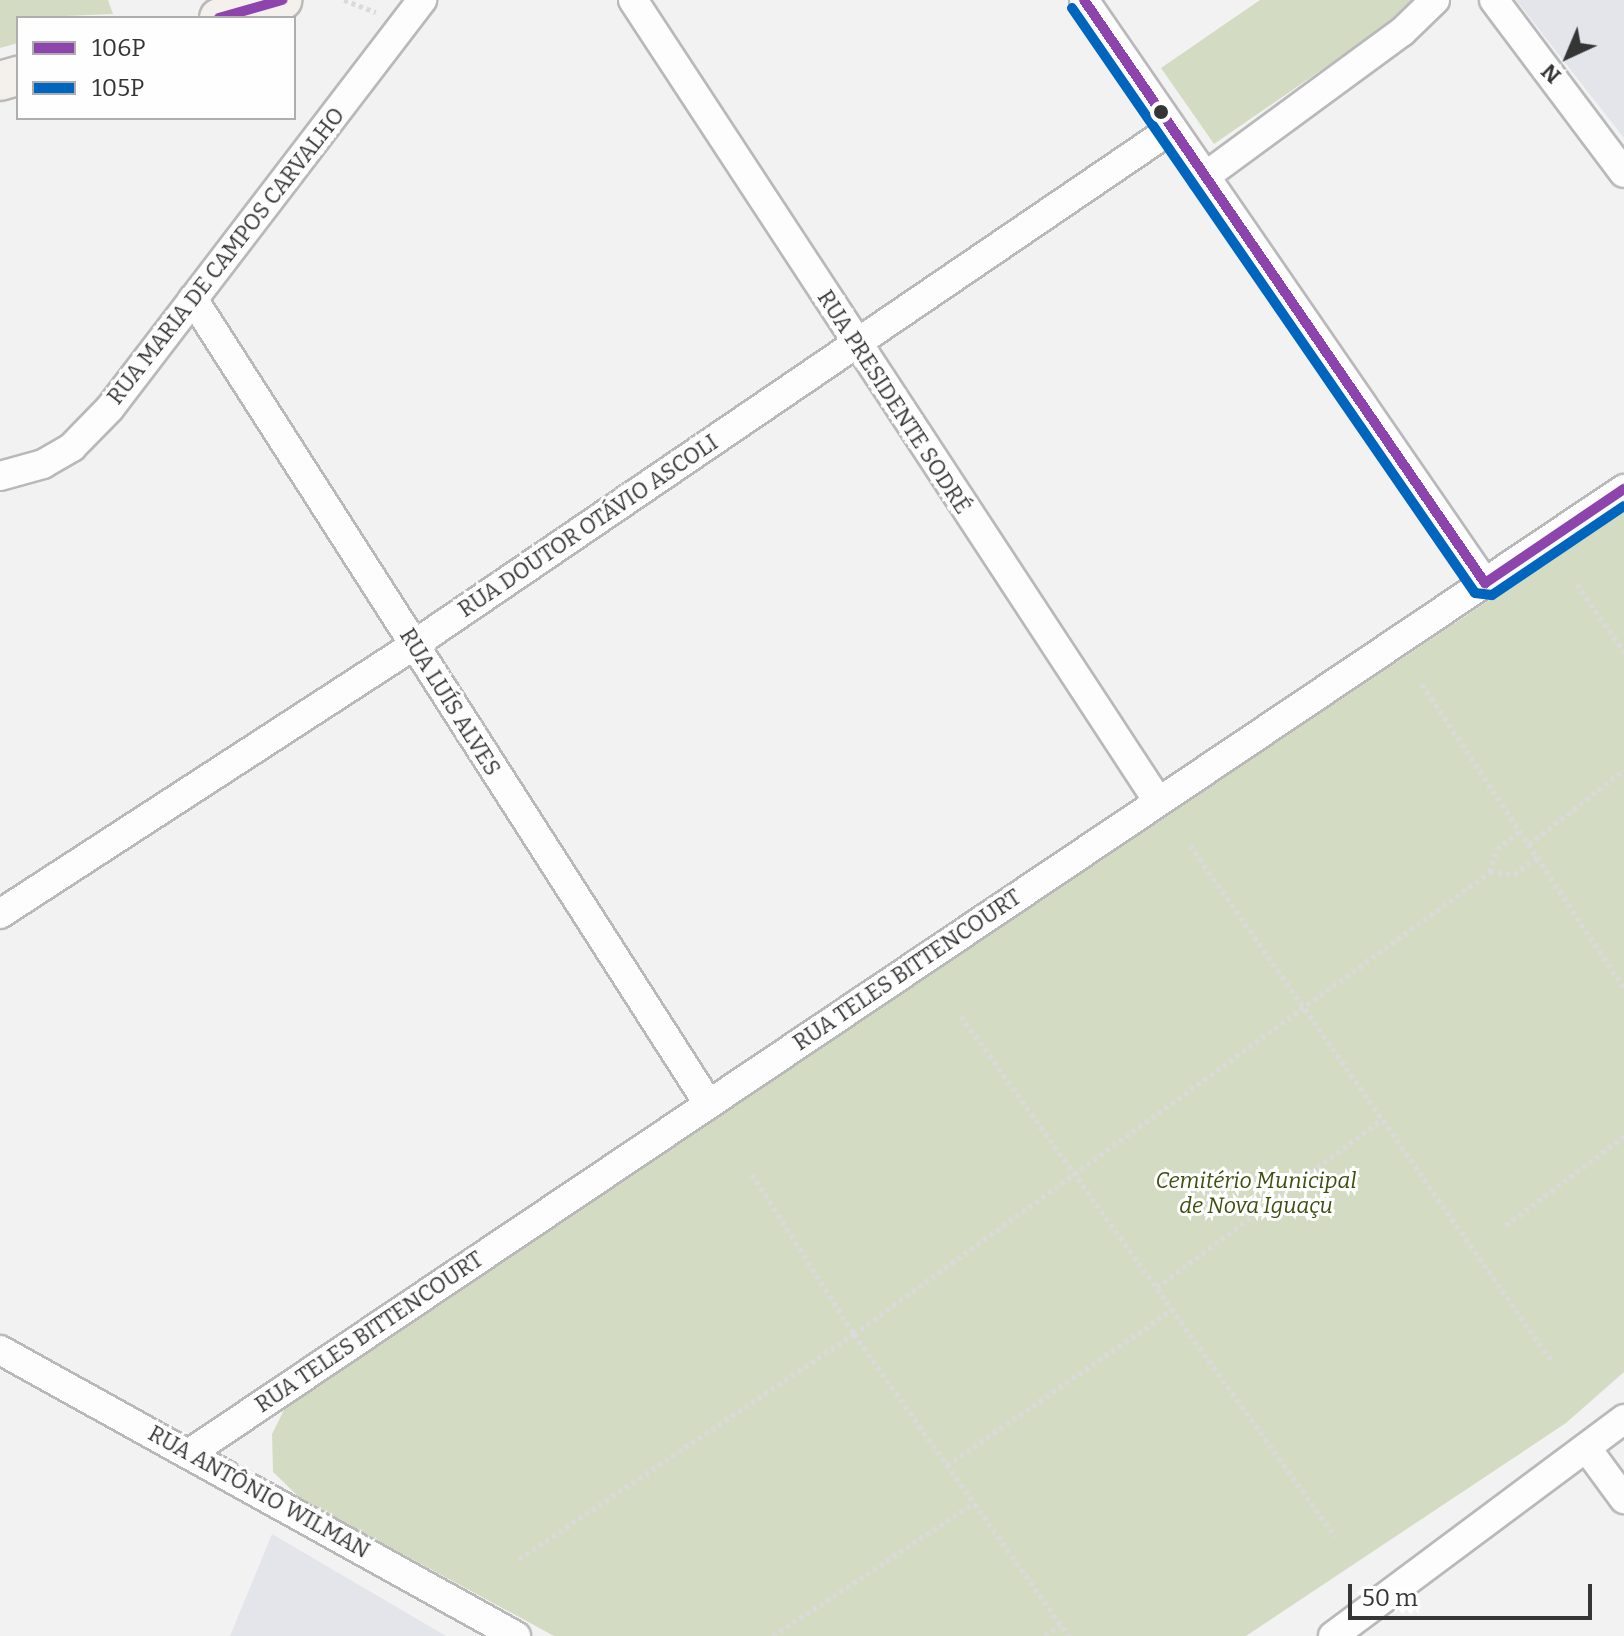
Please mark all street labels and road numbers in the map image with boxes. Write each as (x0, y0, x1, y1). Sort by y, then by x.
street label: RUA MARIA DE CAMPOS CARVALHO (102, 102, 350, 410)
street label: RUA PRESIDENTE SODRÉ (812, 285, 976, 519)
street label: RUA DOUTOR OTÁVIO ASCOLI (453, 429, 723, 623)
street label: RUA LUÍS ALVES (394, 623, 506, 781)
street label: RUA TELES BITTENCOURT (788, 884, 1026, 1056)
street label: RUA TELES BITTENCOURT (250, 1246, 488, 1418)
street label: RUA ANTÔNIO WILMAN (144, 1420, 374, 1564)

